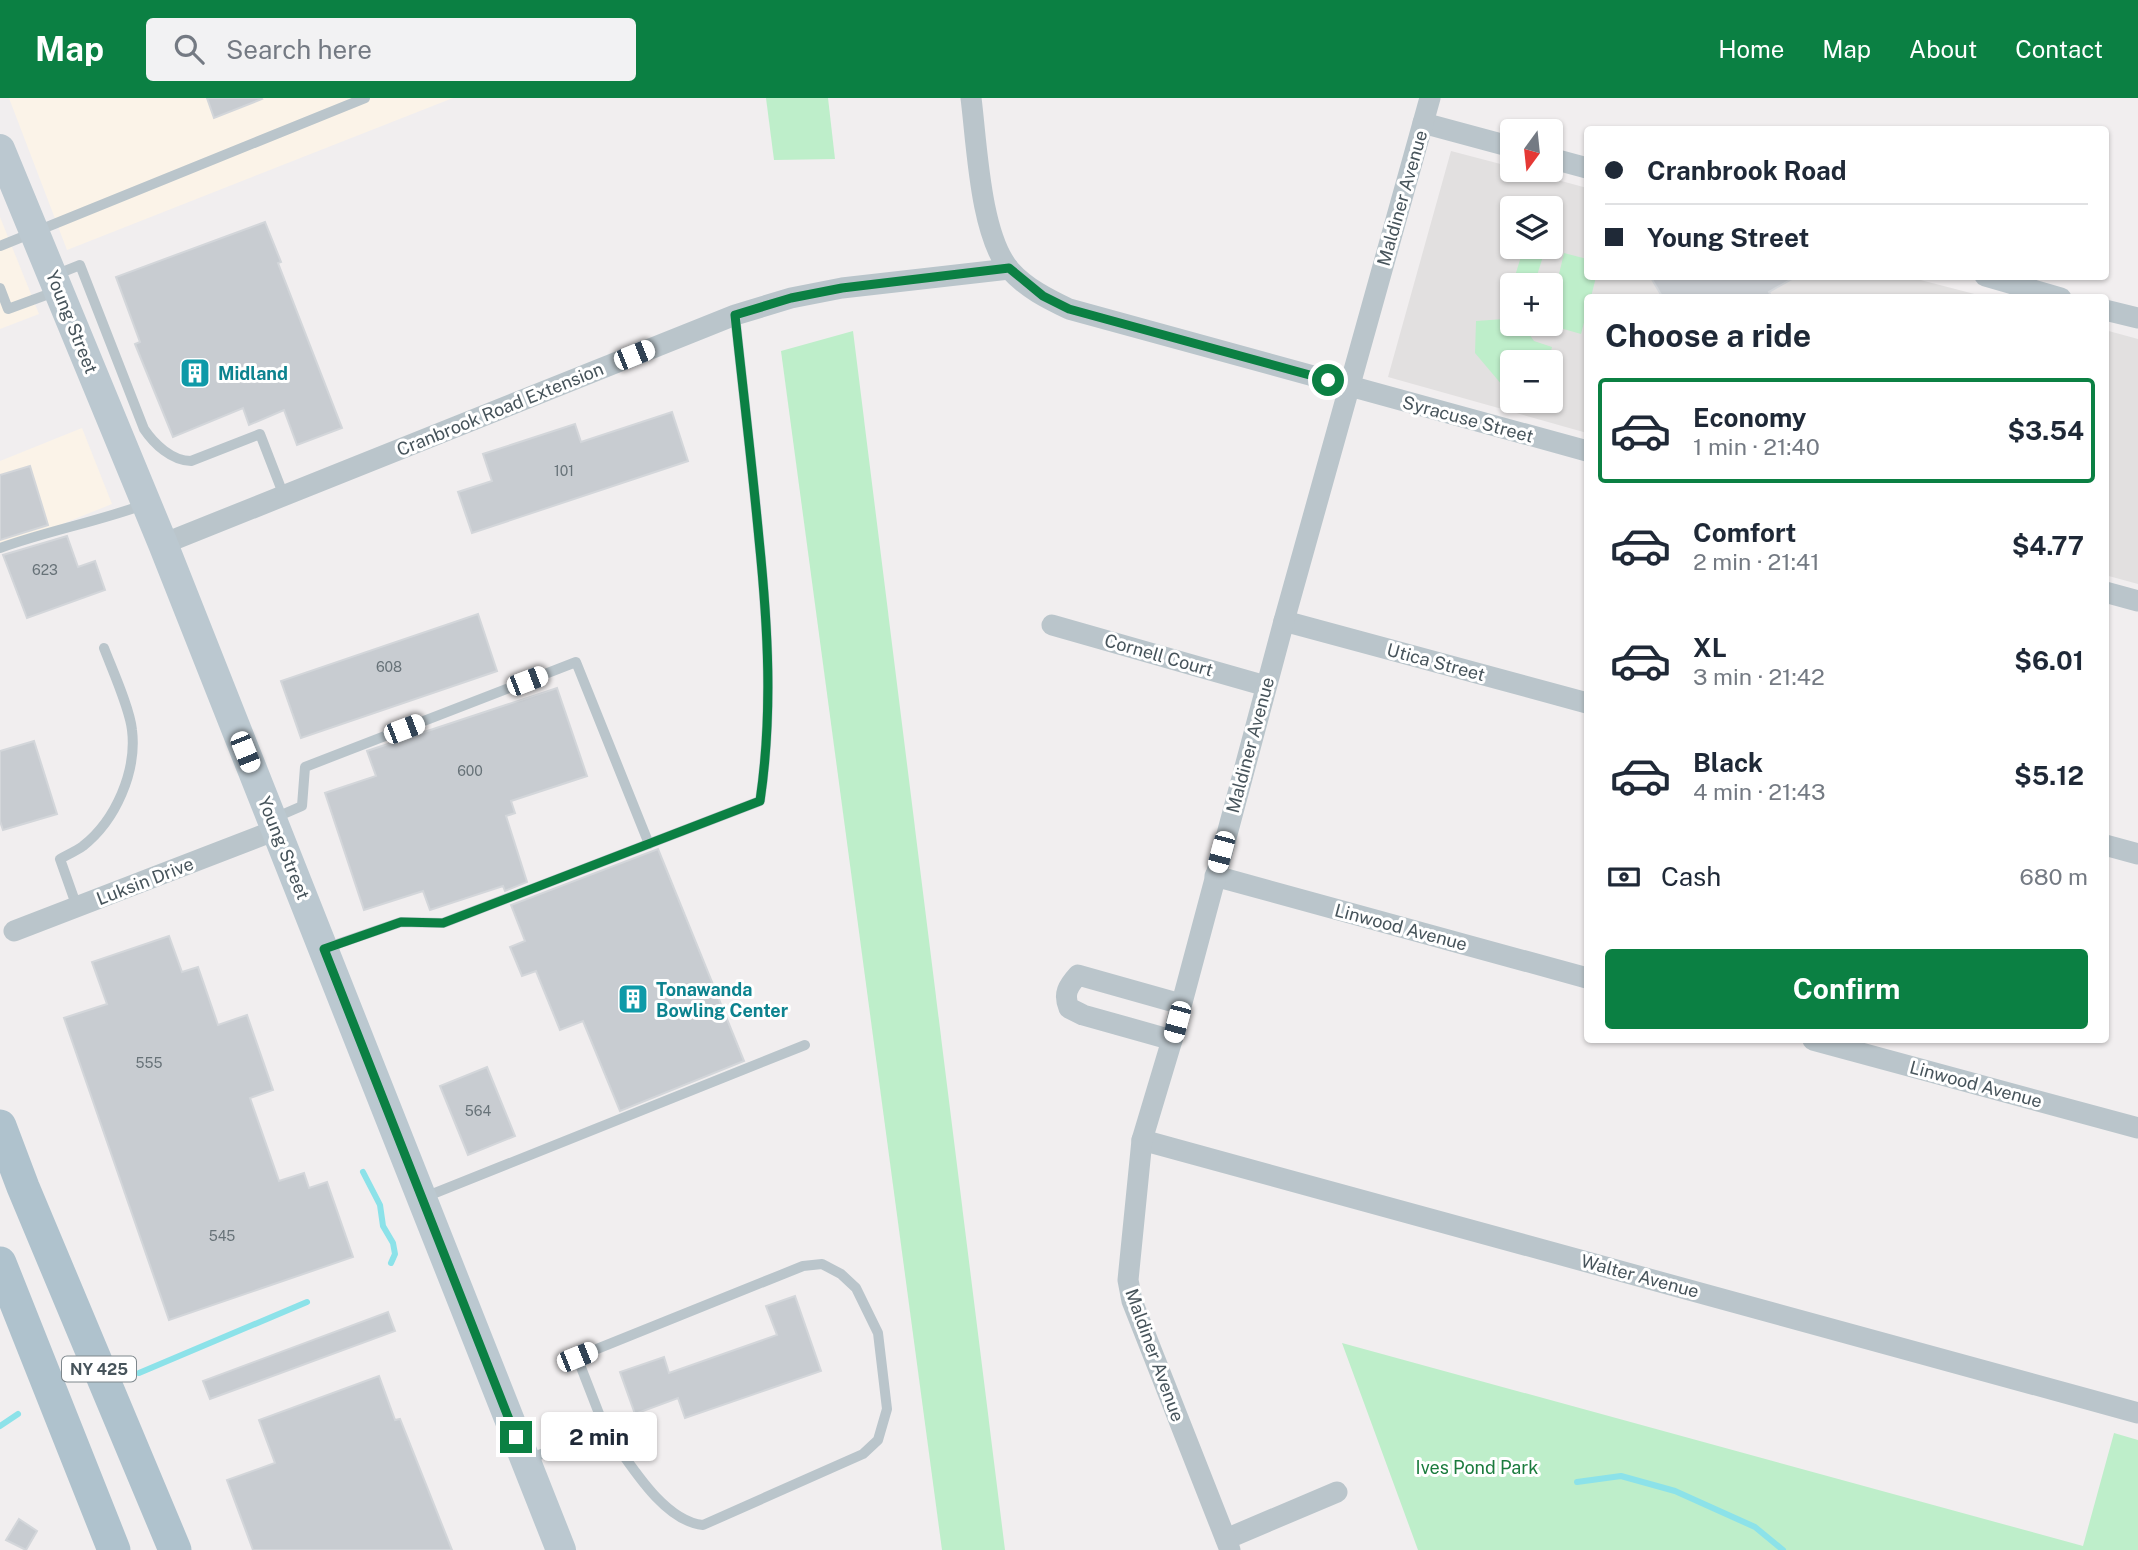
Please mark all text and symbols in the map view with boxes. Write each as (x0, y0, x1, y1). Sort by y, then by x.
search box (146, 18, 636, 81)
text: Map (35, 30, 104, 68)
icon: search (170, 30, 208, 68)
text: Search here (226, 34, 372, 65)
text: Home (1718, 35, 1784, 63)
text: Map (1822, 35, 1871, 63)
text: About (1909, 35, 1977, 63)
text: Contact (2015, 35, 2103, 63)
north arrow (1500, 119, 1563, 182)
map controls (1500, 119, 1563, 413)
street label: Maldiner Avenue (1373, 128, 1431, 268)
text: Cranbrook Road (1647, 155, 1847, 186)
button: layers (1500, 196, 1563, 259)
text: Young Street (1647, 222, 1809, 253)
street label: Young Street (42, 268, 102, 376)
button: + (1500, 273, 1563, 336)
text: Choose a ride (1605, 317, 1811, 354)
car (611, 337, 658, 373)
button: − (1500, 350, 1563, 413)
building icon: Midland (178, 356, 212, 390)
street label: Cranbrook Road Extension (394, 358, 606, 460)
place label: Midland (218, 363, 288, 384)
route start (1312, 364, 1344, 396)
street label: Syracuse Street (1400, 391, 1536, 447)
icon: car (1609, 399, 1672, 462)
text: Economy (1693, 402, 1806, 433)
text: $3.54 (2007, 415, 2084, 446)
text: 1 min · 21:40 (1693, 433, 1820, 460)
house number: 101 (554, 463, 574, 479)
icon: car (1609, 514, 1672, 577)
text: Comfort (1693, 517, 1796, 548)
text: $4.77 (2012, 530, 2084, 561)
text: 2 min · 21:41 (1693, 548, 1820, 575)
house number: 623 (32, 562, 58, 578)
street label: Cornell Court (1102, 629, 1216, 681)
icon: car (1609, 629, 1672, 692)
text: XL (1693, 632, 1727, 663)
street label: Utica Street (1385, 639, 1487, 685)
text: $6.01 (2014, 645, 2084, 676)
house number: 608 (376, 659, 402, 675)
text: 3 min · 21:42 (1693, 663, 1825, 690)
car (504, 664, 551, 698)
street label: Maldiner Avenue (1222, 675, 1278, 815)
car (381, 712, 428, 746)
car (228, 729, 263, 775)
icon: car (1609, 744, 1672, 807)
text: Black (1693, 747, 1763, 778)
text: $5.12 (2014, 760, 2084, 791)
house number: 600 (457, 763, 483, 779)
text: 4 min · 21:43 (1693, 778, 1825, 805)
street label: Young Street (254, 794, 314, 902)
car (1206, 829, 1237, 875)
street label: Luksin Drive (93, 853, 197, 909)
icon: cash (1605, 858, 1643, 896)
text: Cash (1661, 861, 1721, 892)
text: 680 m (2020, 863, 2088, 890)
street label: Linwood Avenue (1333, 899, 1469, 955)
button: Confirm (1605, 949, 2088, 1029)
place label: Tonawanda Bowling Center (656, 979, 789, 1021)
building icon: Tonawanda Bowling Center (616, 982, 650, 1016)
car (1162, 999, 1193, 1045)
house number: 555 (136, 1055, 162, 1071)
street label: Linwood Avenue (1908, 1056, 2044, 1112)
house number: 564 (465, 1103, 491, 1119)
house number: 545 (209, 1228, 235, 1244)
street label: Walter Avenue (1579, 1250, 1701, 1302)
street label: Maldiner Avenue (1121, 1286, 1189, 1424)
car (554, 1339, 601, 1375)
road number: NY 425 (62, 1357, 136, 1382)
callout: 2 min (540, 1412, 656, 1462)
route end (500, 1421, 532, 1453)
text: 2 min (569, 1423, 629, 1450)
park label: Ives Pond Park (1416, 1457, 1538, 1478)

